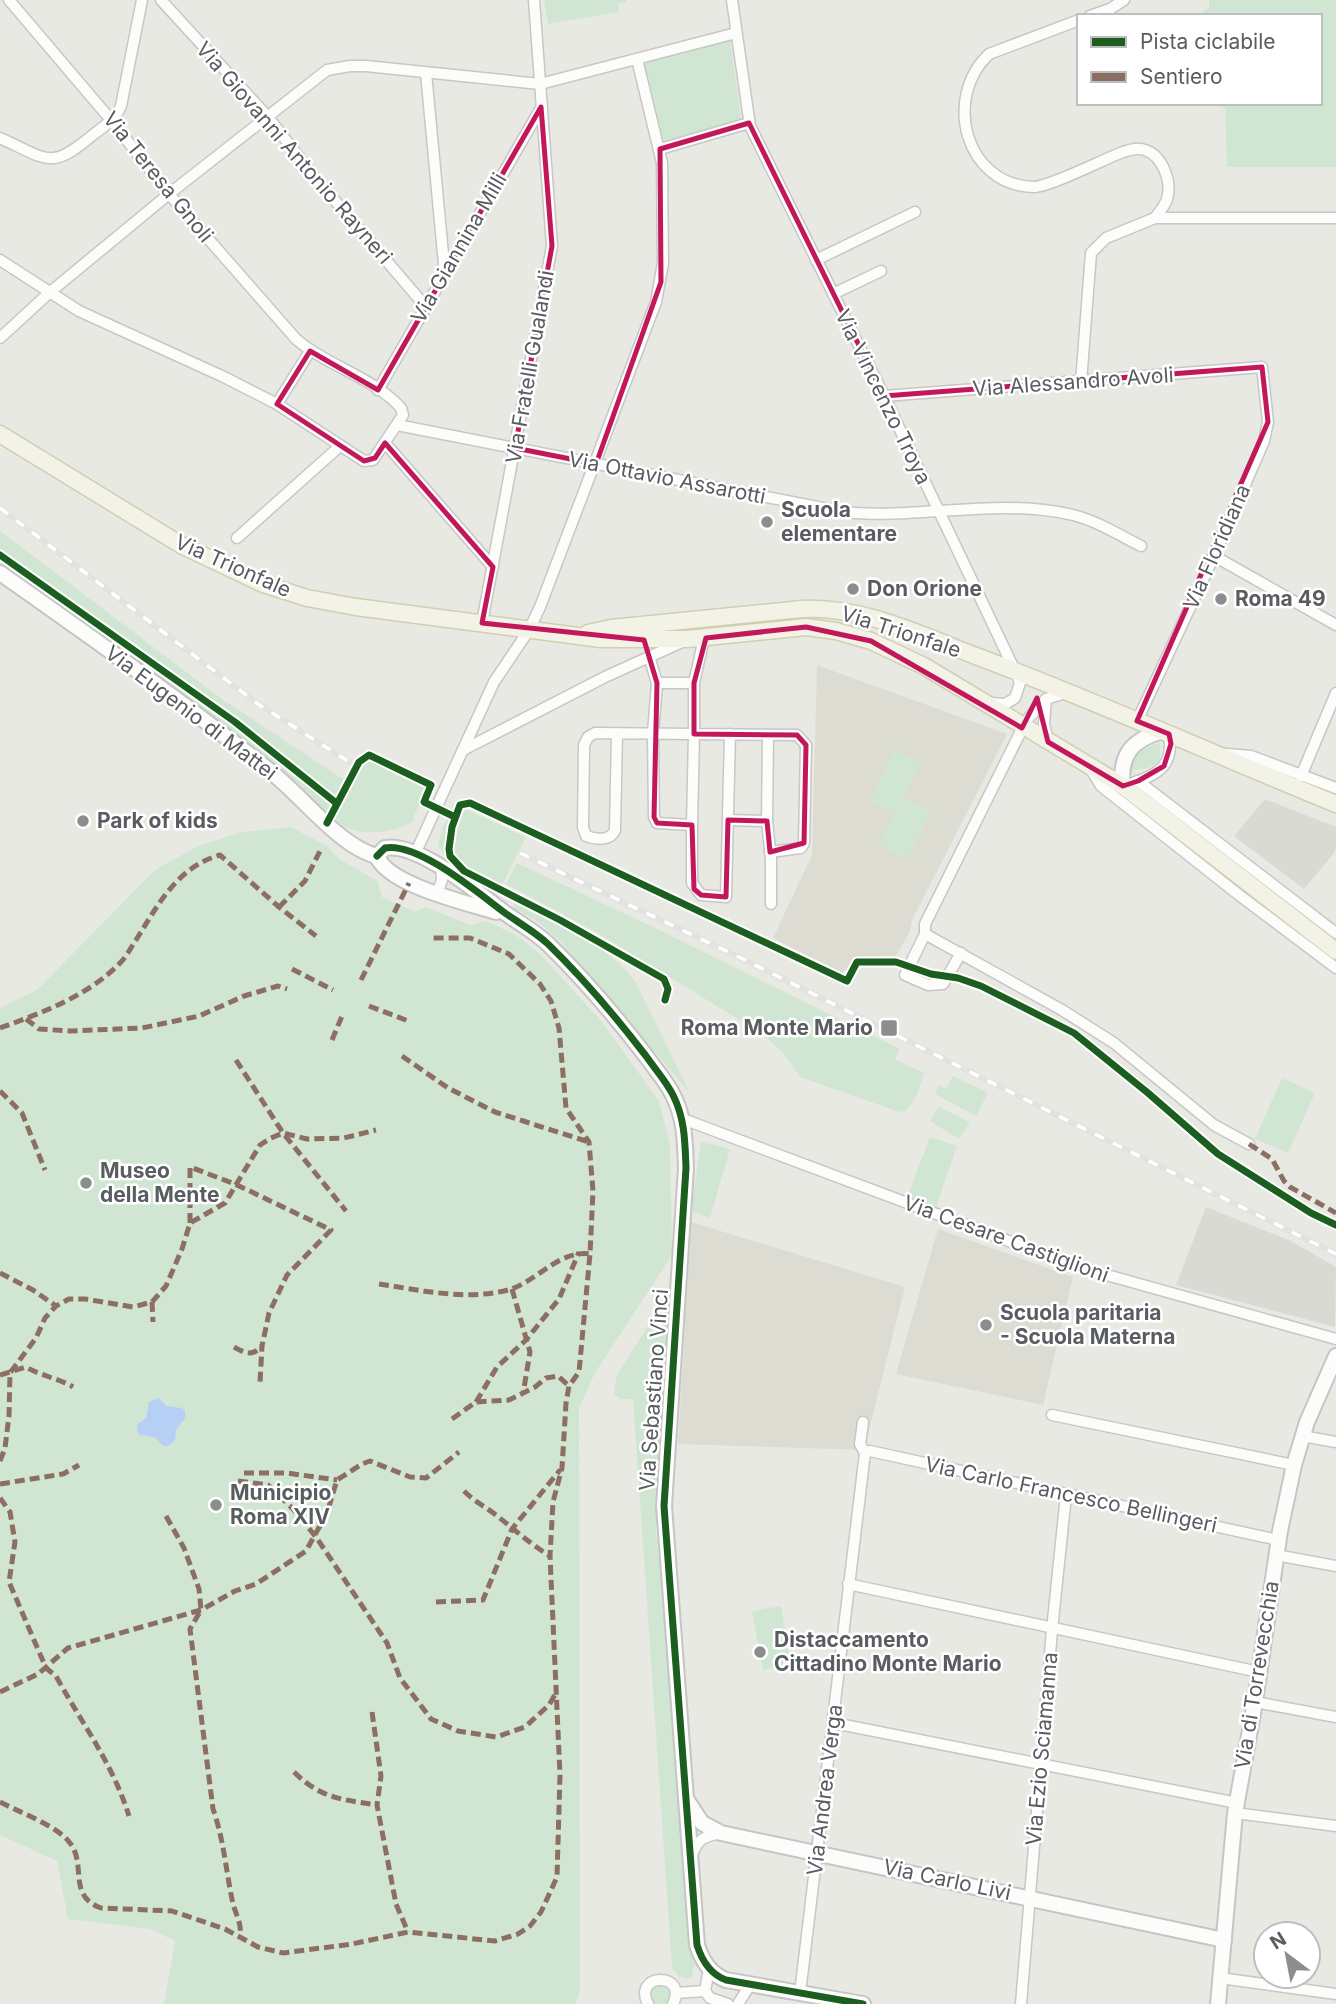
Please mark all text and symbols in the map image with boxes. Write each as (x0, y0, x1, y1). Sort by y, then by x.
legend (1077, 14, 1322, 105)
text: Pista ciclabile (1140, 29, 1276, 54)
street label: Via Giovanni Antonio Rayneri (191, 36, 398, 269)
text: Sentiero (1140, 64, 1222, 89)
street label: Via Teresa Gnoli (98, 106, 219, 247)
street label: Via Giannina Milli (405, 168, 512, 327)
street label: Via Fratelli Gualandi (500, 268, 559, 466)
street label: Via Vincenzo Troya (830, 305, 937, 488)
street label: Via Alessandro Avoli (972, 362, 1174, 401)
street label: Via Ottavio Assarotti (566, 446, 768, 509)
street label: Via Floridiana (1178, 480, 1255, 613)
place label: Scuola elementare (781, 497, 897, 546)
marker: Scuola elementare (759, 514, 775, 530)
street label: Via Trionfale (171, 529, 295, 602)
place label: Don Orione (867, 576, 982, 601)
marker: Don Orione (845, 581, 861, 597)
place label: Roma 49 (1235, 586, 1326, 611)
marker: Roma 49 (1213, 591, 1229, 607)
street label: Via Trionfale (838, 600, 964, 663)
street label: Via Eugenio di Mattei (101, 640, 282, 785)
place label: Park of kids (97, 808, 218, 833)
marker: Park of kids (75, 813, 91, 829)
place label: Roma Monte Mario (681, 1015, 873, 1040)
marker: Roma Monte Mario (879, 1018, 899, 1038)
place label: Museo della Mente (100, 1158, 219, 1207)
marker: Museo della Mente (78, 1175, 94, 1191)
street label: Via Cesare Castiglioni (900, 1190, 1112, 1287)
street label: Via Sebastiano Vinci (634, 1288, 673, 1492)
place label: Scuola paritaria - Scuola Materna (1000, 1300, 1175, 1349)
marker: Scuola paritaria - Scuola Materna (978, 1317, 994, 1333)
street label: Via Carlo Francesco Bellingeri (923, 1451, 1219, 1538)
place label: Municipio Roma XIV (230, 1480, 331, 1529)
marker: Municipio Roma XIV (208, 1497, 224, 1513)
street label: Via di Torrevecchia (1229, 1579, 1284, 1771)
place label: Distaccamento Cittadino Monte Mario (774, 1627, 1002, 1676)
marker: Distaccamento Cittadino Monte Mario (752, 1644, 768, 1660)
street label: Via Ezio Sciamanna (1021, 1651, 1062, 1847)
street label: Via Andrea Verga (802, 1703, 847, 1877)
street label: Via Carlo Livi (881, 1854, 1013, 1905)
north arrow (1252, 1920, 1322, 1990)
text: N (1266, 1927, 1290, 1955)

